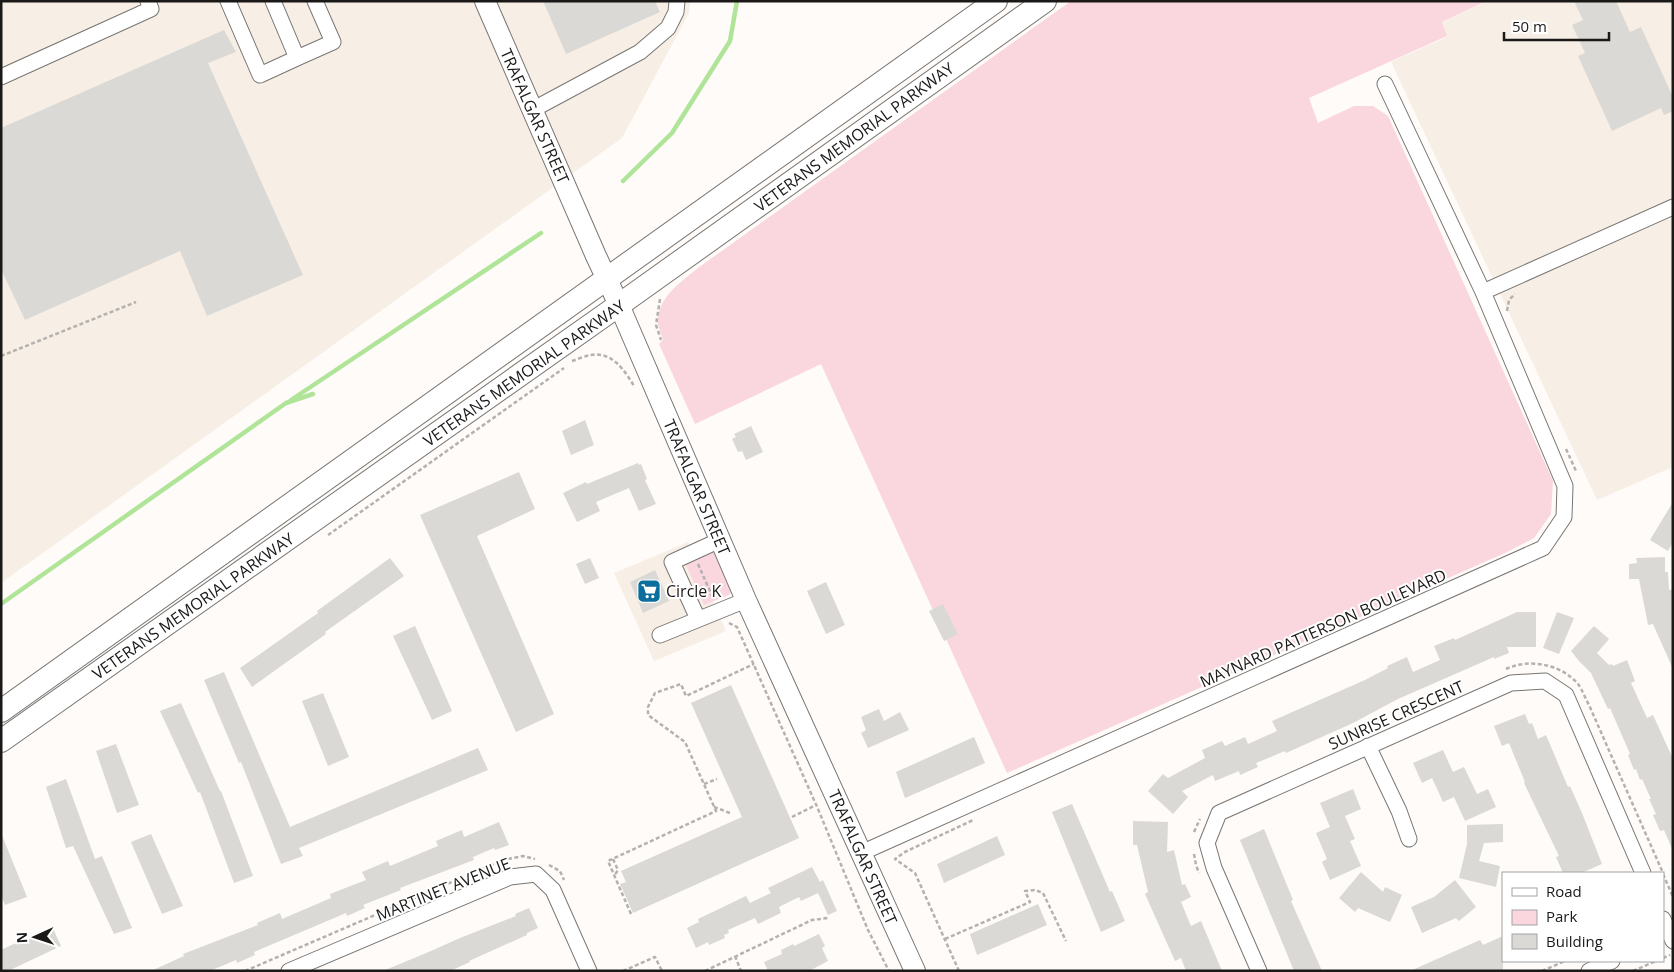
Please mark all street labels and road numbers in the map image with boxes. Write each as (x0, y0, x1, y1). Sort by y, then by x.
street label: TRAFALGAR STREET (495, 45, 575, 187)
street label: VETERANS MEMORIAL PARKWAY (750, 57, 958, 217)
street label: VETERANS MEMORIAL PARKWAY (419, 295, 629, 451)
street label: TRAFALGAR STREET (658, 416, 736, 558)
street label: VETERANS MEMORIAL PARKWAY (88, 528, 298, 684)
street label: MAYNARD PATTERSON BOULEVARD (1196, 564, 1450, 692)
street label: SUNRISE CRESCENT (1325, 675, 1467, 755)
street label: TRAFALGAR STREET (823, 786, 903, 928)
street label: MARTINET AVENUE (373, 852, 513, 926)

